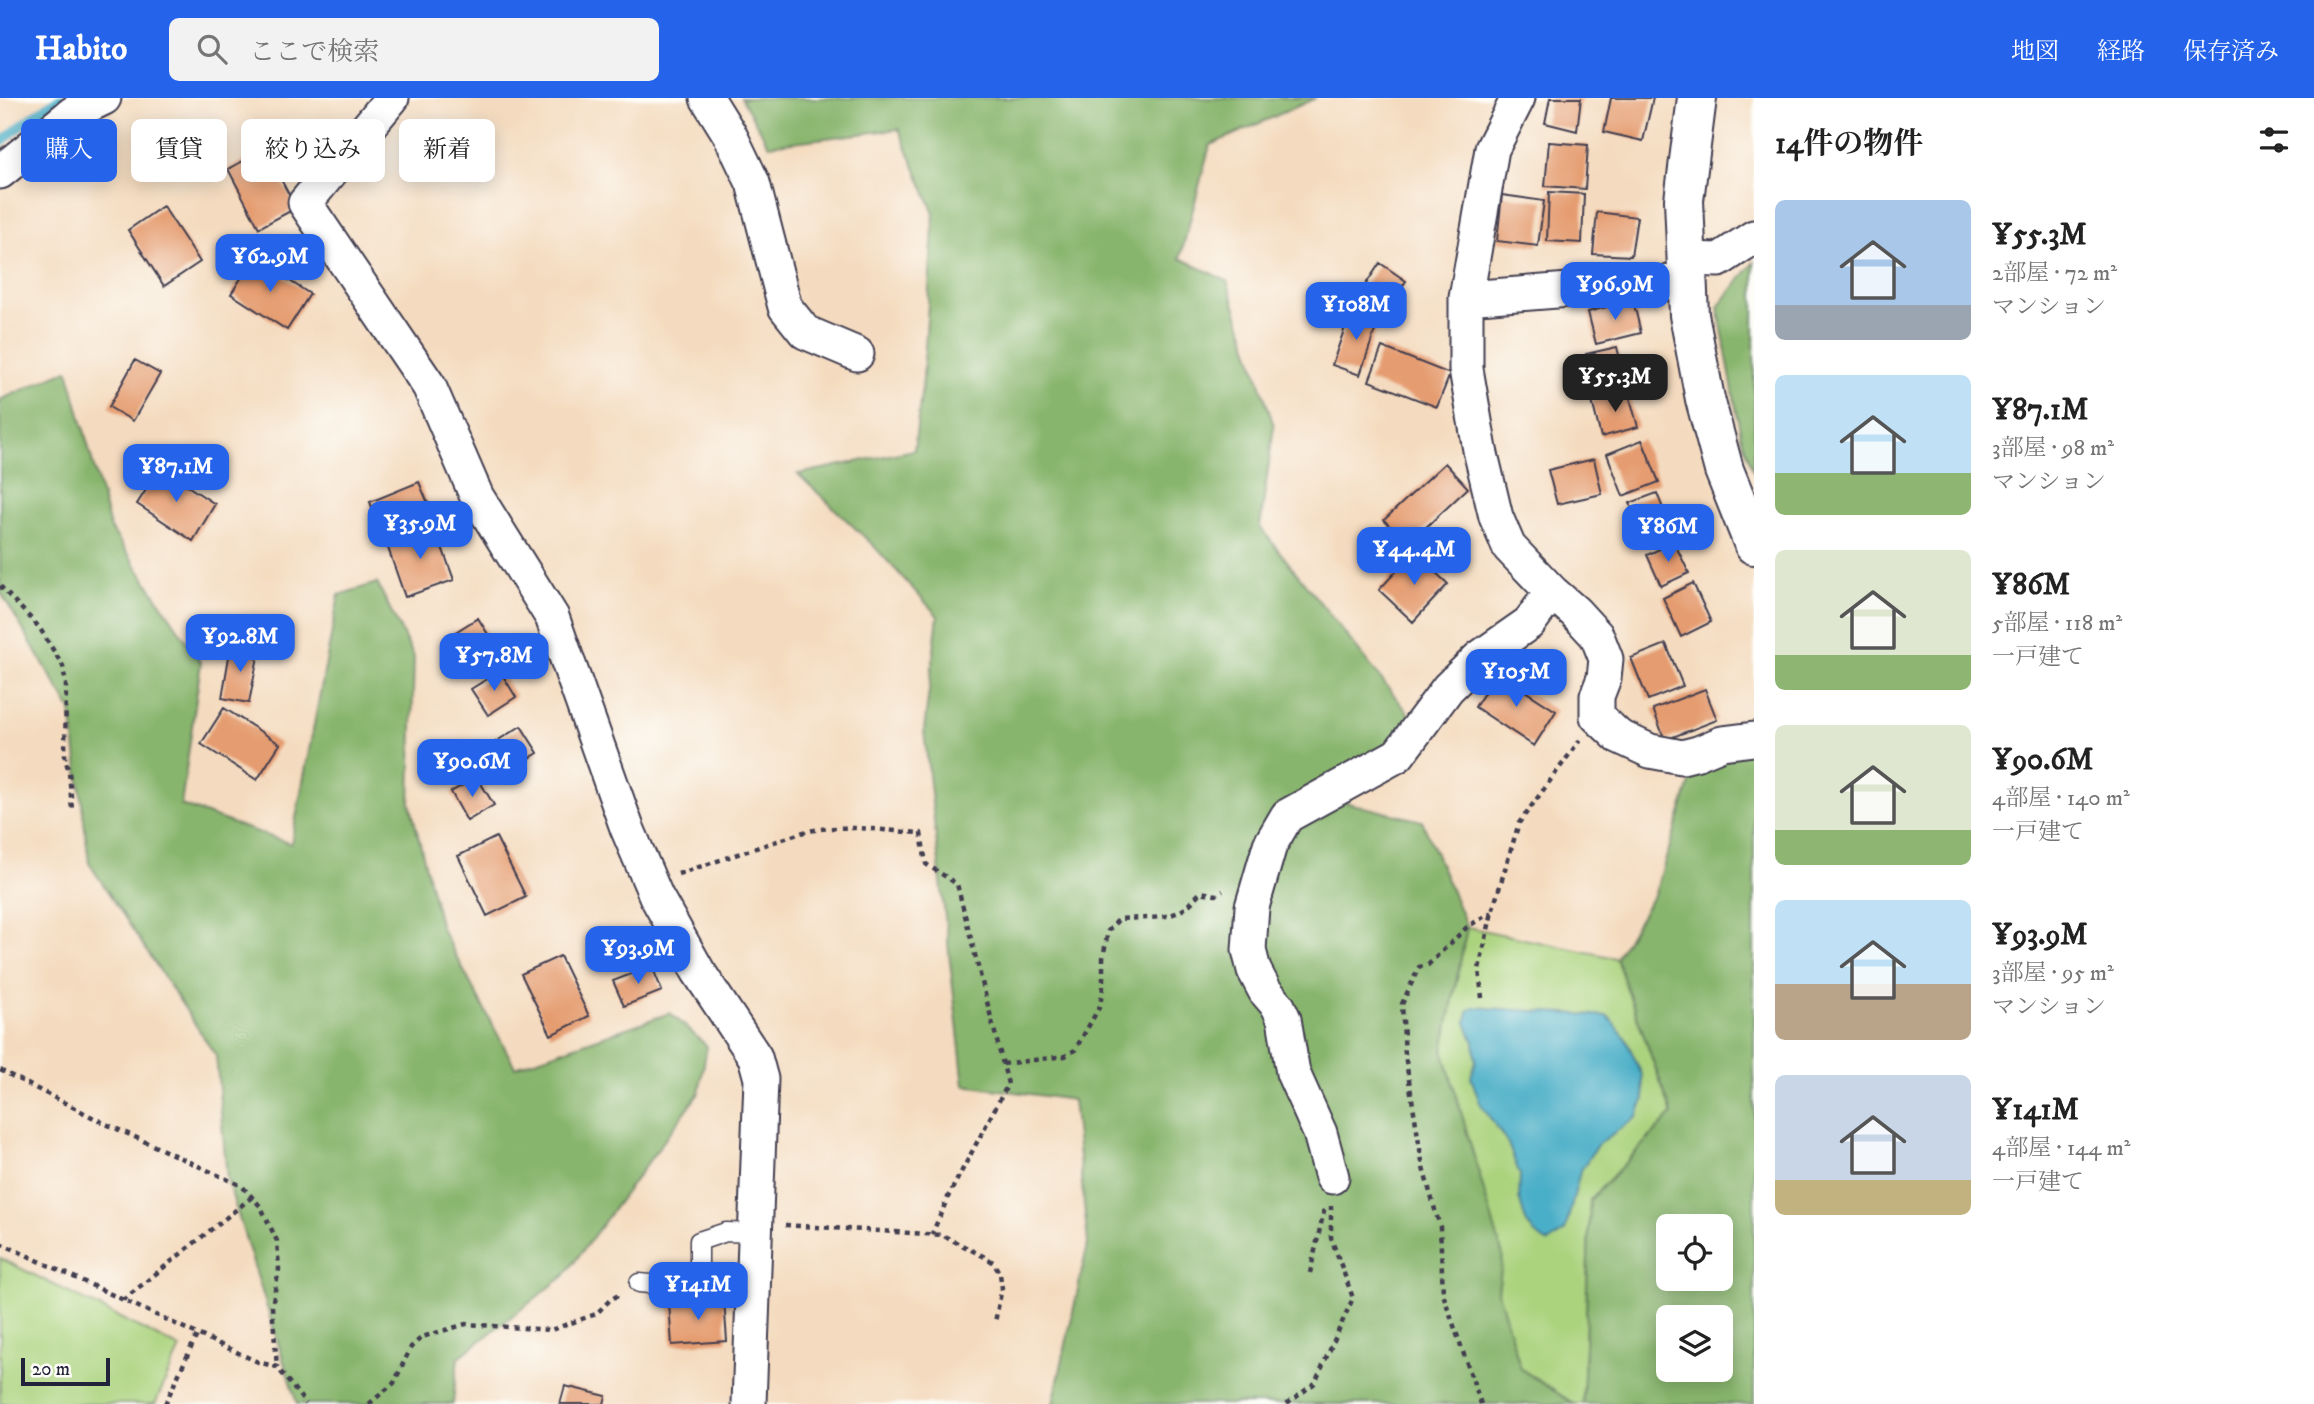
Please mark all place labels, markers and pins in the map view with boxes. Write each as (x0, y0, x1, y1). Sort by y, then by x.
pin: ¥62.9M (213, 234, 327, 294)
pin: ¥96.9M (1558, 262, 1672, 322)
pin: ¥108M (1307, 282, 1405, 342)
pin: ¥55.3M (1558, 354, 1672, 414)
pin: ¥87.1M (119, 444, 233, 504)
pin: ¥35.9M (363, 502, 477, 561)
pin: ¥86M (1627, 504, 1709, 564)
pin: ¥44.4M (1357, 528, 1471, 587)
pin: ¥92.8M (183, 614, 297, 674)
pin: ¥57.8M (437, 634, 551, 693)
pin: ¥105M (1467, 650, 1565, 709)
pin: ¥90.6M (415, 740, 529, 799)
pin: ¥93.9M (581, 926, 695, 986)
pin: ¥141M (649, 1262, 747, 1322)

